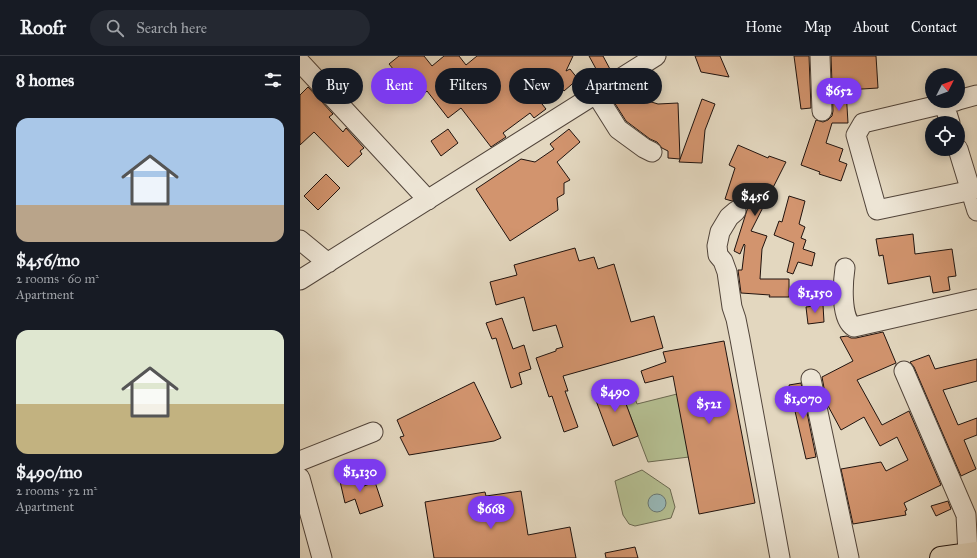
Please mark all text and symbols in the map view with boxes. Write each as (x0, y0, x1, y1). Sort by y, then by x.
search box (90, 10, 370, 46)
text: Roofr (20, 16, 66, 39)
icon: search (104, 17, 126, 39)
text: Search here (136, 19, 207, 37)
text: Home (745, 19, 782, 36)
text: Map (804, 19, 831, 36)
text: About (853, 19, 889, 36)
text: Contact (911, 19, 957, 36)
chip: Buy (312, 68, 363, 104)
chip: Rent (371, 68, 427, 104)
chip: Filters (435, 68, 501, 104)
chip: New (509, 68, 564, 104)
chip: Apartment (572, 68, 662, 104)
north arrow (925, 68, 965, 108)
map controls (925, 68, 965, 156)
icon: filters (262, 69, 284, 91)
text: 8 homes (16, 70, 74, 91)
pin: $652 (815, 78, 863, 112)
text: $652 (826, 83, 852, 99)
button: locate (925, 116, 965, 156)
icon: home (114, 144, 186, 216)
pin: $456 (731, 183, 779, 217)
text: $456 (741, 188, 769, 204)
text: $456/mo (16, 250, 80, 271)
text: 2 rooms · 60 m² (16, 271, 99, 287)
pin: $1,150 (782, 280, 848, 314)
text: $1,150 (798, 285, 832, 301)
text: Apartment (16, 287, 74, 303)
icon: home (114, 356, 186, 428)
pin: $490 (591, 379, 639, 413)
text: $490 (600, 384, 630, 400)
pin: $1,070 (770, 386, 836, 420)
pin: $521 (685, 391, 733, 425)
text: $1,070 (784, 391, 822, 407)
text: $521 (696, 396, 722, 412)
pin: $1,130 (327, 459, 393, 493)
text: $490/mo (16, 462, 82, 483)
text: $1,130 (343, 464, 377, 480)
text: 2 rooms · 52 m² (16, 483, 97, 499)
pin: $668 (467, 496, 515, 530)
text: Apartment (16, 499, 74, 515)
text: $668 (477, 501, 505, 517)

